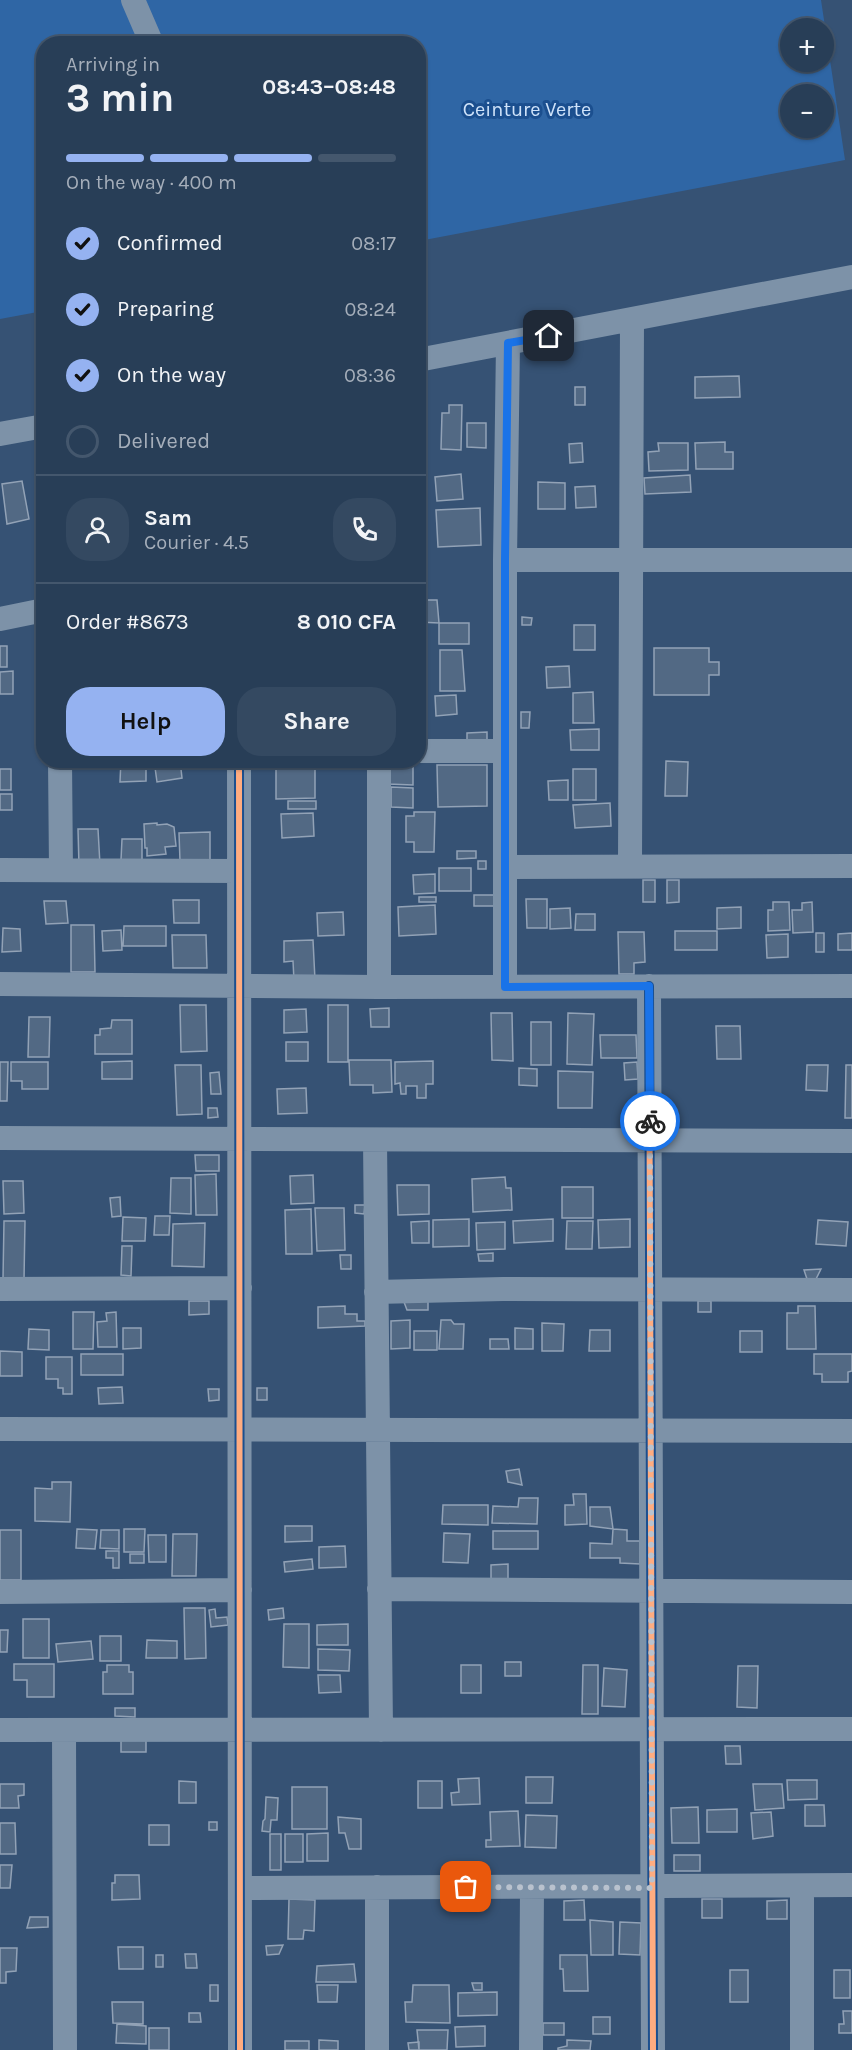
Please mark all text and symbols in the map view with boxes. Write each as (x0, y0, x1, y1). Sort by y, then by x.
map controls (780, 18, 834, 138)
button: + (780, 18, 834, 72)
text: Arriving in (66, 53, 160, 76)
text: 08:43–08:48 (262, 74, 396, 100)
text: 3 min (66, 75, 174, 121)
button: − (780, 84, 834, 138)
park label: Ceinture Verte (463, 98, 591, 121)
text: On the way · 400 m (66, 171, 237, 194)
icon: check (66, 227, 99, 260)
text: Confirmed (117, 230, 223, 256)
text: 08:17 (351, 232, 396, 255)
icon: check (66, 293, 99, 326)
text: Preparing (117, 296, 214, 322)
text: 08:24 (344, 298, 396, 321)
pin (523, 310, 574, 361)
icon: home (532, 319, 565, 352)
icon: check (66, 359, 99, 392)
text: On the way (117, 362, 226, 388)
text: 08:36 (344, 364, 396, 387)
text: Delivered (117, 428, 210, 454)
button: person (66, 498, 129, 561)
button: phone (333, 498, 396, 561)
text: Sam (144, 505, 192, 531)
text: Courier · 4.5 (144, 531, 249, 554)
text: Order #8673 (66, 609, 189, 635)
text: 8 010 CFA (297, 609, 396, 635)
button: Help (66, 687, 225, 756)
button: Share (237, 687, 396, 756)
courier (620, 1091, 680, 1151)
icon: bike (634, 1105, 667, 1138)
pin (440, 1861, 491, 1912)
icon: bag (449, 1870, 482, 1903)

